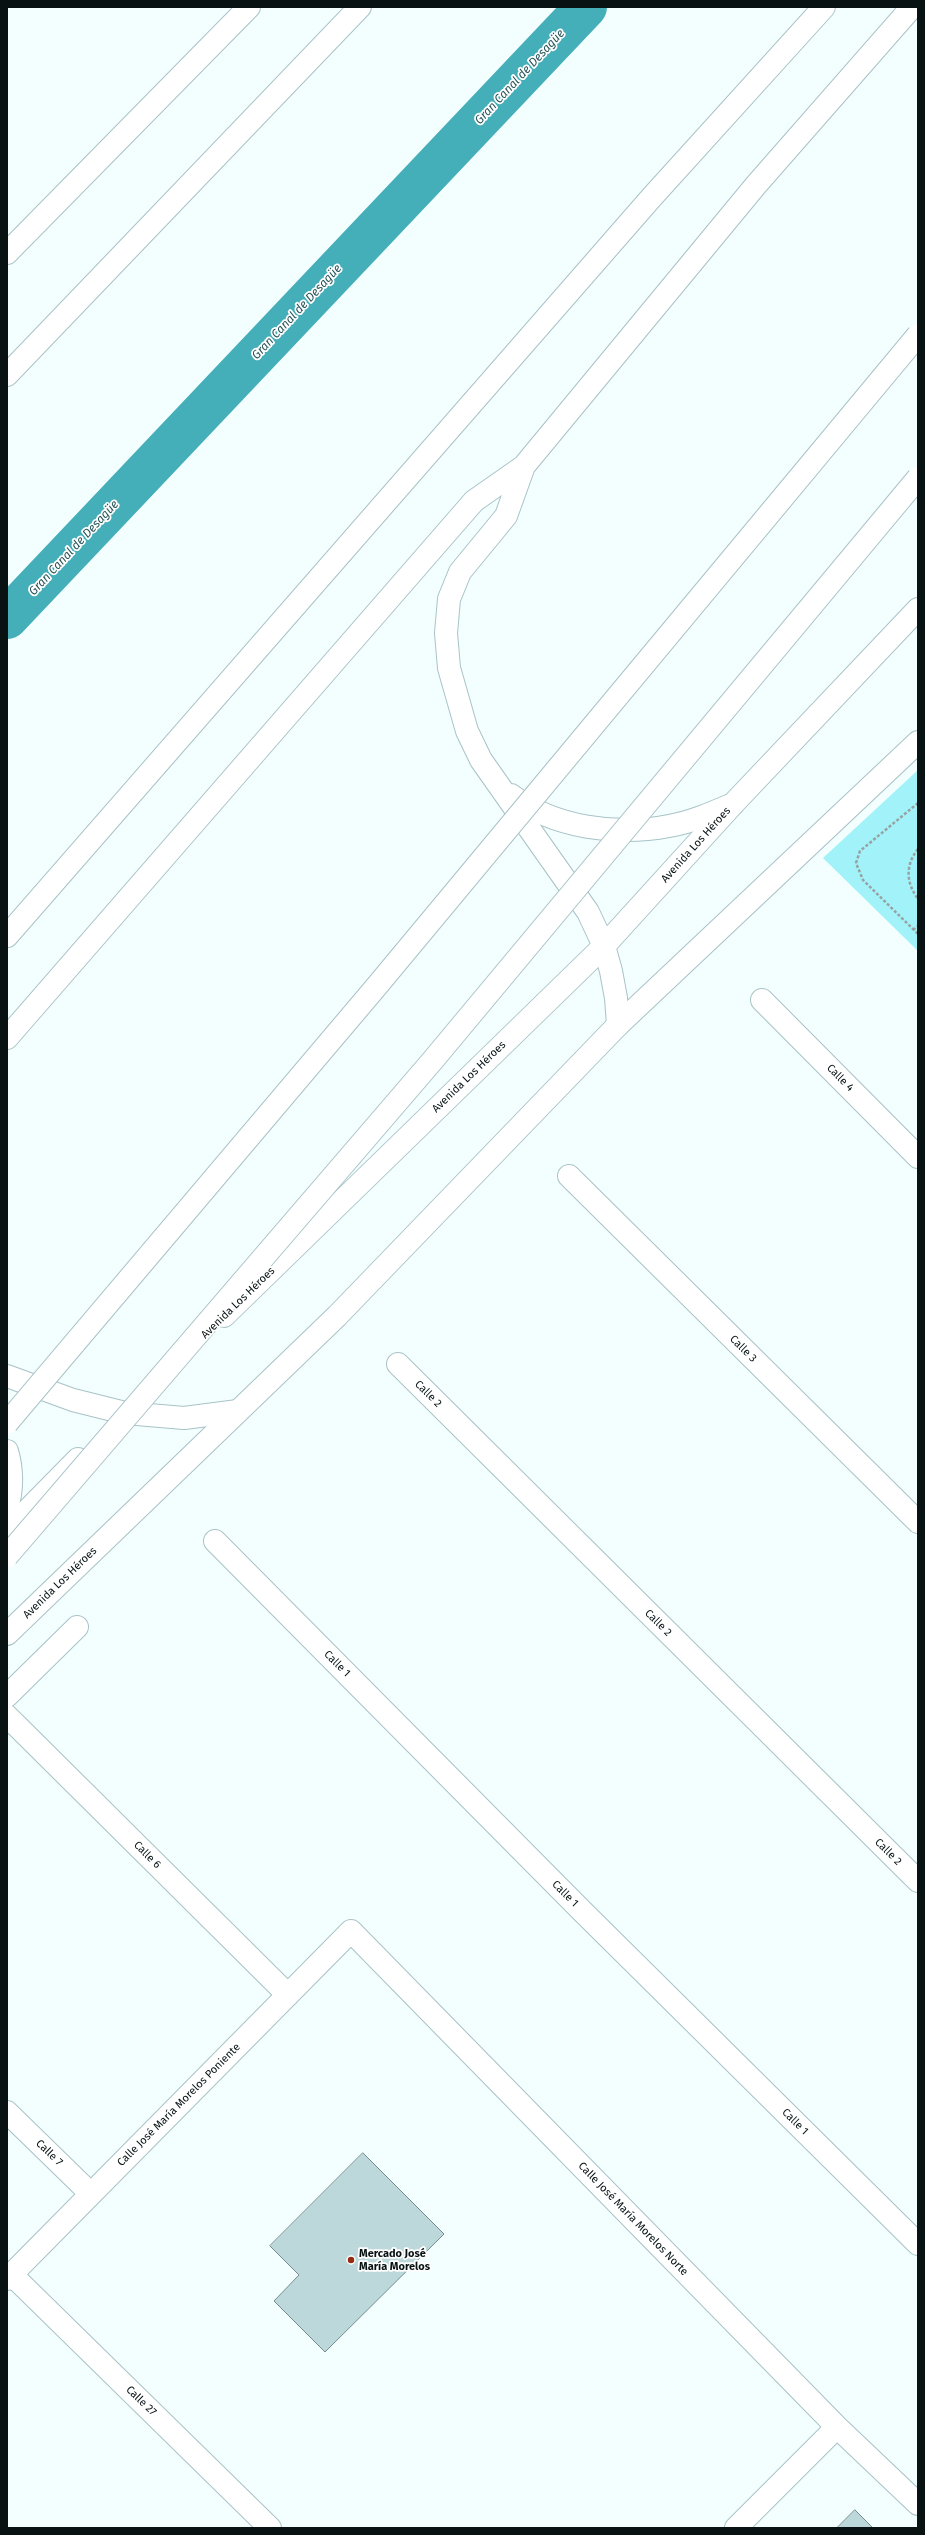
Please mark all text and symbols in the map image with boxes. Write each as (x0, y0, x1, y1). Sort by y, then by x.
water label: Gran Canal de Desagüe (472, 26, 568, 128)
water label: Gran Canal de Desagüe (249, 261, 345, 363)
water label: Gran Canal de Desagüe (26, 497, 122, 599)
street label: Avenida Los Héroes (659, 804, 733, 886)
street label: Avenida Los Héroes (429, 1038, 509, 1116)
street label: Calle 4 (824, 1062, 856, 1094)
street label: Avenida Los Héroes (198, 1264, 278, 1342)
street label: Calle 3 (727, 1333, 759, 1365)
street label: Calle 2 (412, 1378, 444, 1410)
street label: Avenida Los Héroes (20, 1544, 100, 1622)
street label: Calle 2 (642, 1607, 674, 1639)
street label: Calle 1 (321, 1648, 353, 1680)
street label: Calle 2 (872, 1836, 904, 1868)
street label: Calle 6 (131, 1839, 163, 1871)
street label: Calle 1 (549, 1878, 581, 1910)
street label: Calle José María Morelos Poniente (115, 2041, 243, 2169)
street label: Calle 1 (779, 2106, 811, 2138)
street label: Calle 7 (33, 2137, 65, 2169)
street label: Calle José María Morelos Norte (575, 2160, 691, 2278)
place label: Mercado José María Morelos (359, 2247, 430, 2273)
marker: Mercado José María Morelos (346, 2255, 356, 2265)
street label: Calle 27 (123, 2383, 159, 2419)

